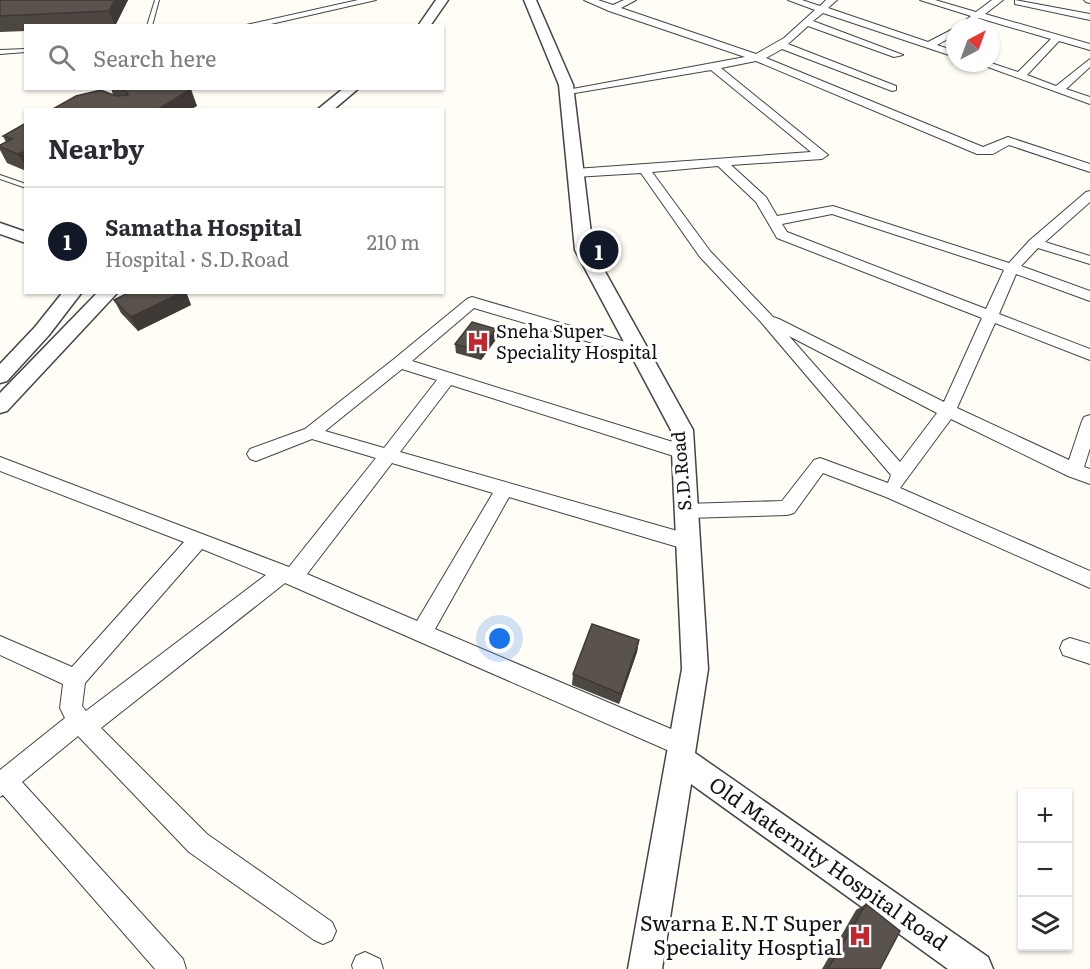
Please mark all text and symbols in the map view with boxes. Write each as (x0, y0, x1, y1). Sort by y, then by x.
north arrow (946, 18, 1000, 72)
search box (24, 24, 444, 90)
icon: search (45, 41, 78, 74)
text: Search here (93, 41, 216, 74)
text: Nearby (48, 128, 144, 167)
text: Samatha Hospital (105, 210, 302, 243)
text: 1 (63, 226, 72, 256)
text: 210 m (367, 226, 420, 256)
pin: 1 (580, 228, 618, 272)
text: Hospital · S.D.Road (105, 243, 289, 273)
place label: Sneha Super Speciality Hospital (496, 317, 657, 365)
hospital icon: Sneha Super Speciality Hospital (465, 329, 491, 355)
street label: S.D.Road (664, 430, 697, 512)
your location (485, 624, 514, 653)
street label: Old Maternity Hospital Road (704, 768, 955, 956)
map controls (1018, 789, 1072, 951)
button: + (1018, 789, 1072, 843)
button: − (1018, 843, 1072, 897)
button: layers (1018, 897, 1072, 951)
place label: Swarna E.N.T Super Speciality Hosptial (640, 906, 842, 961)
hospital icon: Swarna E.N.T Super Speciality Hosptial (847, 923, 873, 949)

